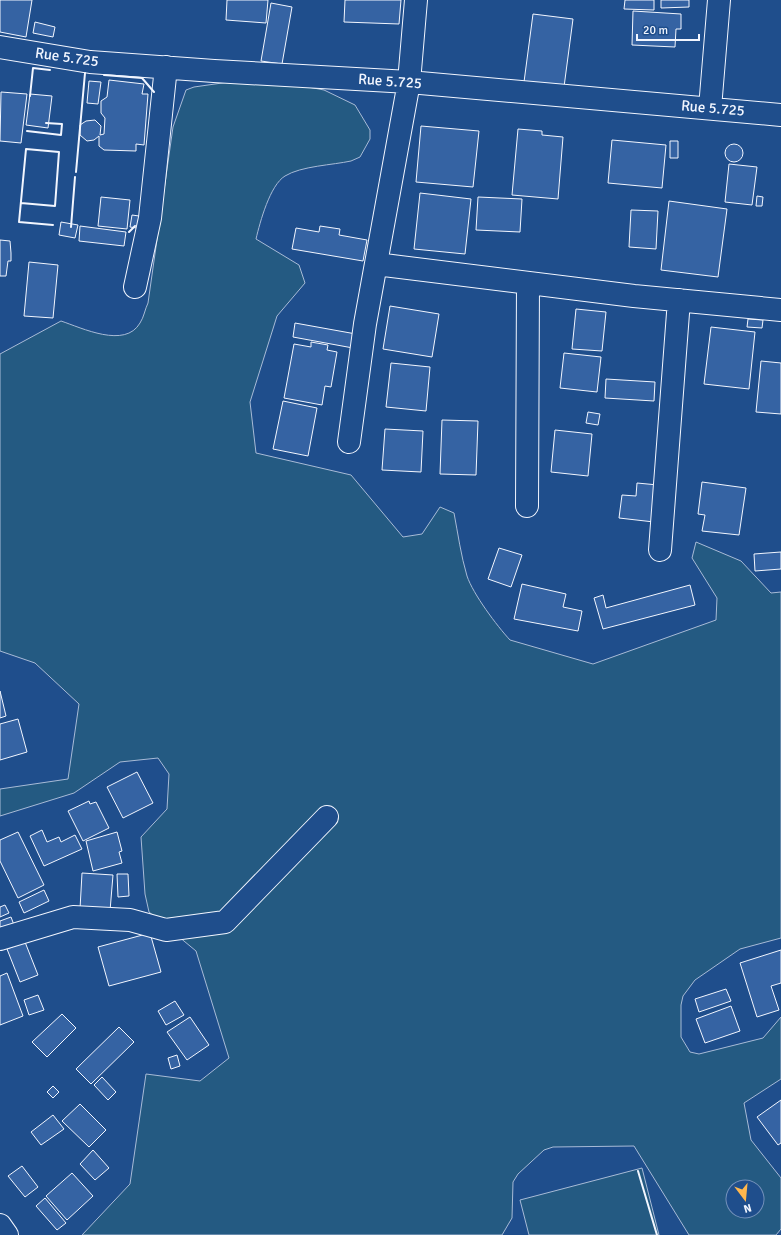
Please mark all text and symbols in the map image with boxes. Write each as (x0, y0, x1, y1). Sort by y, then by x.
scale bar (637, 16, 699, 42)
text: 20 m (643, 23, 668, 38)
street label: Rue 5.725 (34, 44, 100, 70)
street label: Rue 5.725 (357, 70, 423, 92)
street label: Rue 5.725 (680, 96, 746, 120)
north arrow (725, 1179, 765, 1219)
text: N (742, 1201, 753, 1215)

